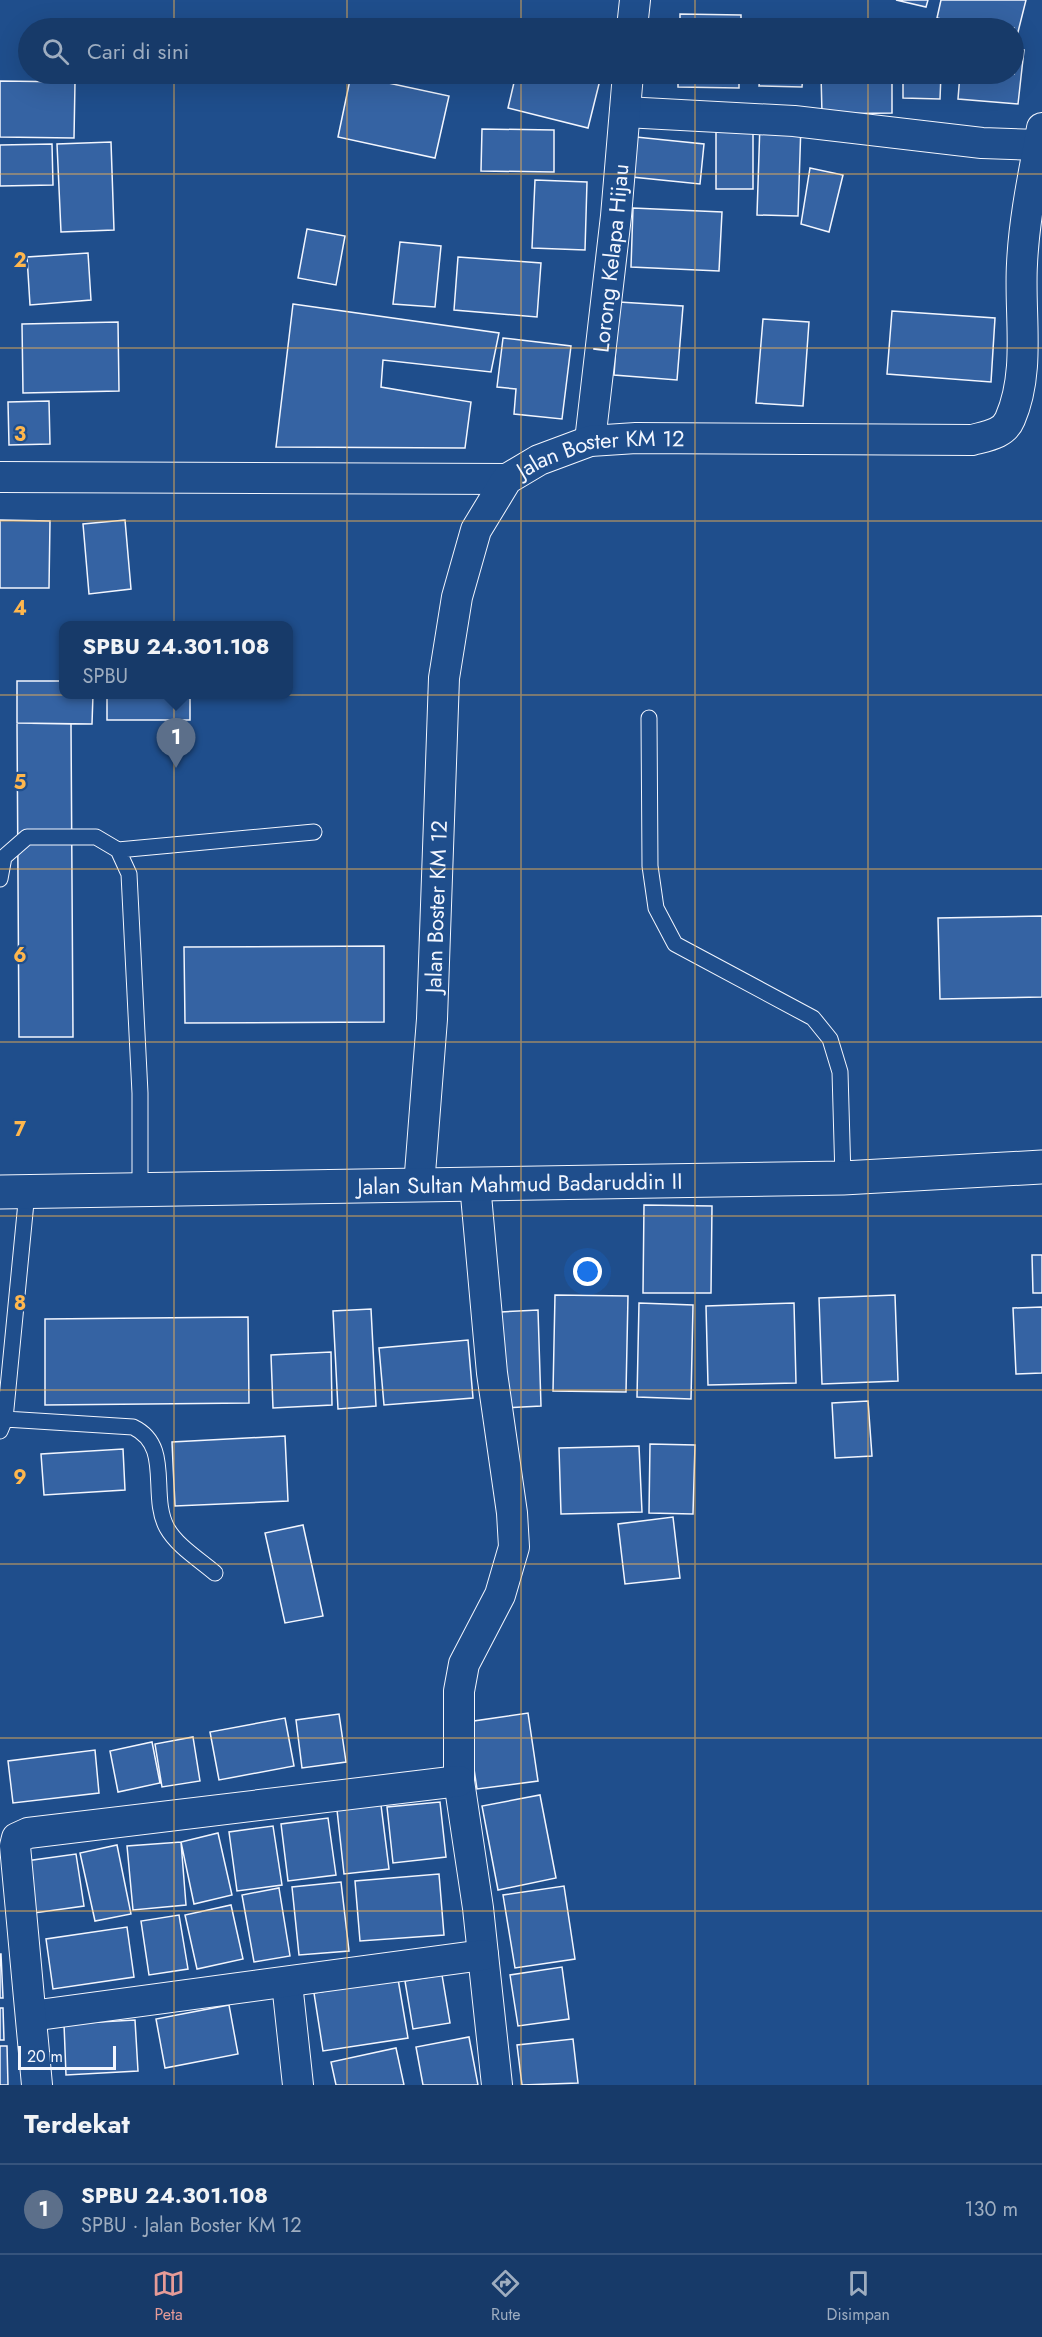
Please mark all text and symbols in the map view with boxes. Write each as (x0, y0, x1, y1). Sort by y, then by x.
search box (18, 18, 1024, 84)
icon: search (39, 35, 72, 68)
text: Cari di sini (87, 35, 189, 67)
street label: Lorong Kelapa Hijau (584, 163, 636, 354)
text: 2 (13, 246, 27, 275)
text: 3 (14, 420, 26, 449)
street label: Jalan Boster KM 12 (508, 422, 685, 487)
text: 4 (13, 594, 27, 623)
popup (59, 621, 293, 699)
text: SPBU 24.301.108 (82, 630, 270, 662)
text: SPBU (82, 662, 128, 691)
pin: 1 (156, 718, 195, 768)
text: 5 (14, 768, 27, 797)
street label: Jalan Boster KM 12 (417, 820, 455, 997)
text: 6 (13, 941, 27, 970)
text: 7 (14, 1115, 27, 1144)
street label: Jalan Sultan Mahmud Badaruddin II (354, 1165, 683, 1202)
your location (573, 1257, 602, 1286)
text: 8 (14, 1289, 26, 1318)
text: 9 (13, 1463, 27, 1492)
scale bar (18, 2043, 116, 2070)
text: 20 m (27, 2045, 63, 2068)
text: Terdekat (24, 2105, 130, 2143)
text: SPBU 24.301.108 (81, 2179, 268, 2211)
text: 1 (38, 2195, 49, 2224)
text: 130 m (964, 2195, 1018, 2224)
text: SPBU · Jalan Boster KM 12 (81, 2211, 302, 2240)
tab: Peta (152, 2267, 185, 2326)
tab: Rute (489, 2267, 522, 2326)
tab: Disimpan (827, 2267, 890, 2326)

